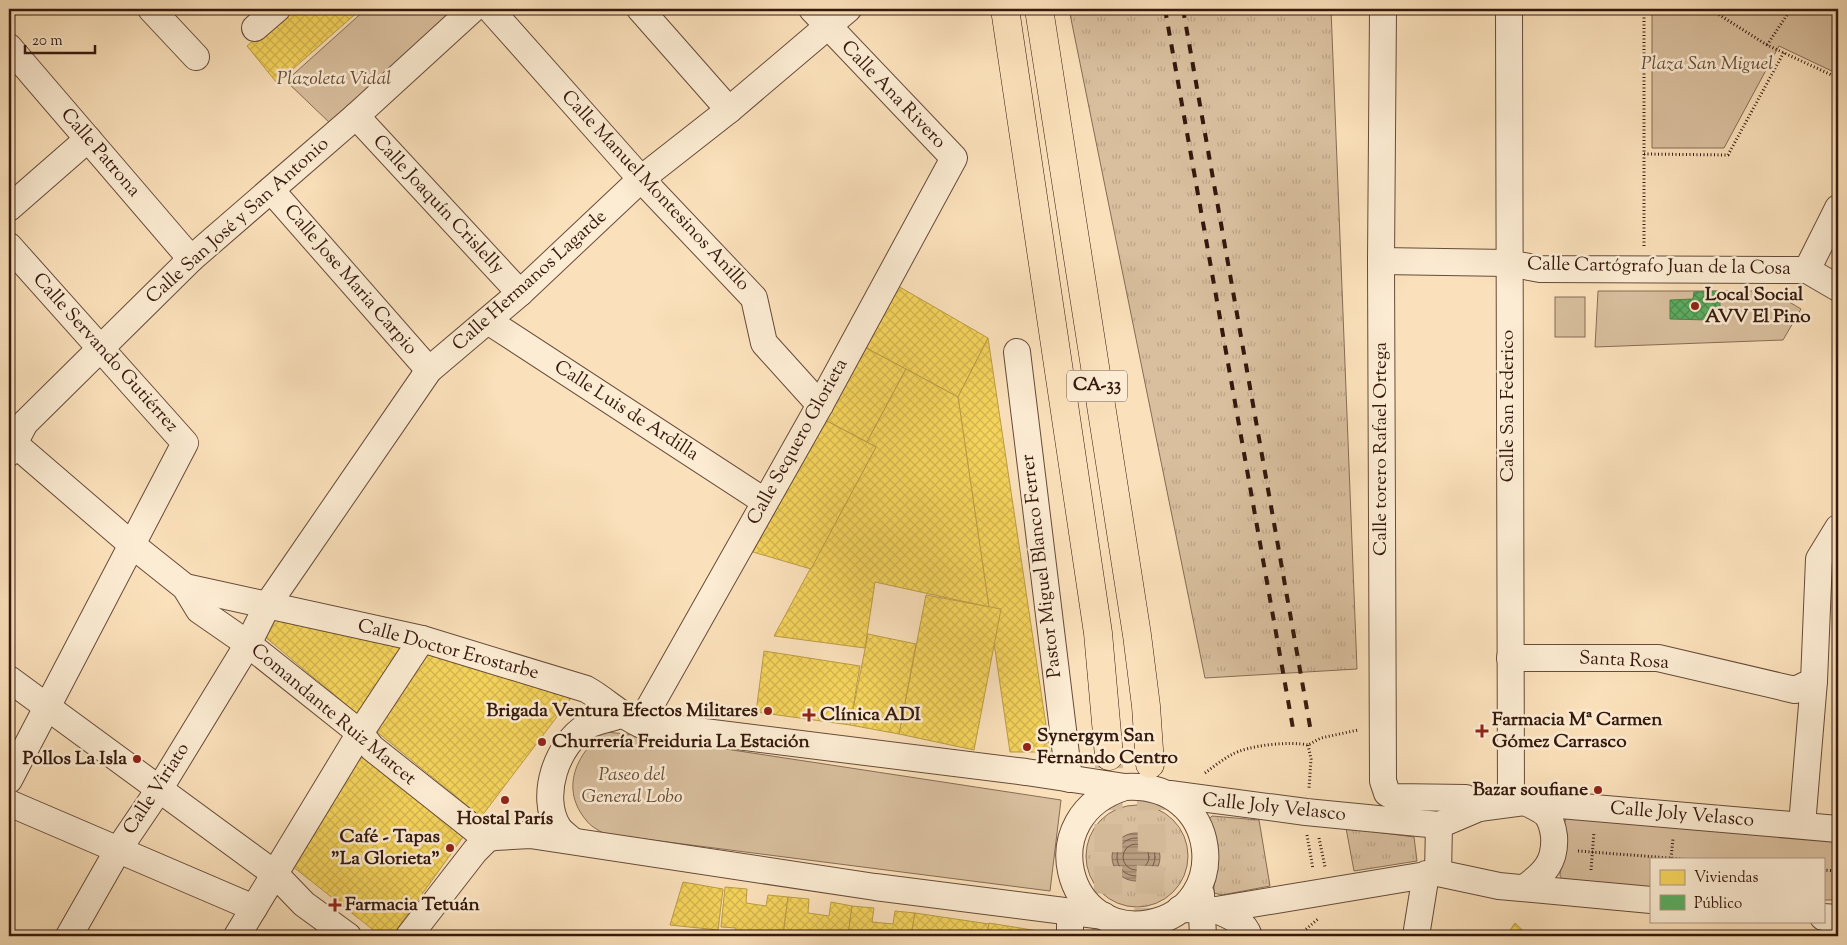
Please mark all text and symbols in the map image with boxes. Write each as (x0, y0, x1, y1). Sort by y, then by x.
scale bar (25, 22, 95, 54)
text: 20 m (32, 31, 63, 52)
street label: Calle Ana Rivero (834, 35, 952, 155)
park label: Plaza San Miguel (1641, 51, 1773, 78)
park label: Plazoleta Vidal (277, 66, 391, 93)
street label: Calle Manuel Montesinos Anillo (554, 85, 756, 297)
street label: Calle Patrona (54, 103, 146, 204)
street label: Calle Joaquín Crislelly (366, 129, 510, 281)
street label: Calle San José y San Antonio (141, 131, 335, 311)
street label: Calle Jose Maria Carpio (277, 199, 423, 361)
street label: Calle Hermanos Lagarde (447, 204, 613, 358)
street label: Calle Cartógrafo Juan de la Cosa (1527, 251, 1791, 283)
street label: Calle Servando Gutiérrez (26, 267, 184, 439)
place label: Local Social AVV El Pino (1705, 282, 1811, 331)
marker: Local Social AVV El Pino (1689, 300, 1701, 312)
street label: Calle San Federico (1495, 330, 1522, 482)
street label: Calle torero Rafael Ortega (1368, 342, 1395, 556)
street label: Calle Luis de Ardilla (548, 354, 704, 468)
street label: Calle Sequero Glorieta (741, 354, 855, 530)
road number: CA-33 (1067, 371, 1127, 402)
street label: Pastor Miguel Blanco Ferrer (1015, 453, 1069, 679)
street label: Calle Doctor Erostarbe (354, 613, 542, 687)
street label: Comandante Ruiz Marcet (245, 638, 422, 793)
street label: Santa Rosa (1578, 645, 1670, 677)
place label: Brigada Ventura Efectos Militares (486, 698, 759, 725)
place label: Clínica ADI (820, 702, 921, 729)
marker: Brigada Ventura Efectos Militares (762, 705, 774, 717)
place label: Farmacia Mª Carmen Gómez Carrasco (1492, 707, 1663, 756)
marker: Clínica ADI (802, 708, 816, 722)
place label: Synergym San Fernando Centro (1037, 723, 1179, 772)
marker: Farmacia Mª Carmen Gómez Carrasco (1476, 725, 1488, 737)
place label: Churrería Freiduria La Estación (552, 729, 810, 756)
marker: Churrería Freiduria La Estación (536, 736, 548, 748)
street label: Calle Viriato (117, 738, 197, 840)
marker: Synergym San Fernando Centro (1021, 741, 1033, 753)
place label: Pollos La Isla (22, 746, 127, 773)
marker: Pollos La Isla (131, 753, 143, 765)
park label: Paseo del General Lobo (581, 762, 683, 811)
place label: Bazar soufiane (1473, 777, 1588, 804)
marker: Bazar soufiane (1592, 784, 1604, 796)
street label: Calle Joly Velasco (1201, 787, 1347, 829)
marker: Hostal París (499, 794, 511, 806)
street label: Calle Joly Velasco (1609, 795, 1755, 835)
place label: Hostal París (457, 806, 554, 833)
place label: Café - Tapas "La Glorieta" (331, 824, 441, 873)
marker: Café - Tapas "La Glorieta" (444, 842, 456, 854)
legend (1650, 858, 1824, 922)
text: Viviendas (1694, 868, 1759, 889)
place label: Farmacia Tetuán (345, 892, 481, 919)
text: Público (1694, 894, 1742, 915)
marker: Farmacia Tetuán (329, 899, 341, 911)

